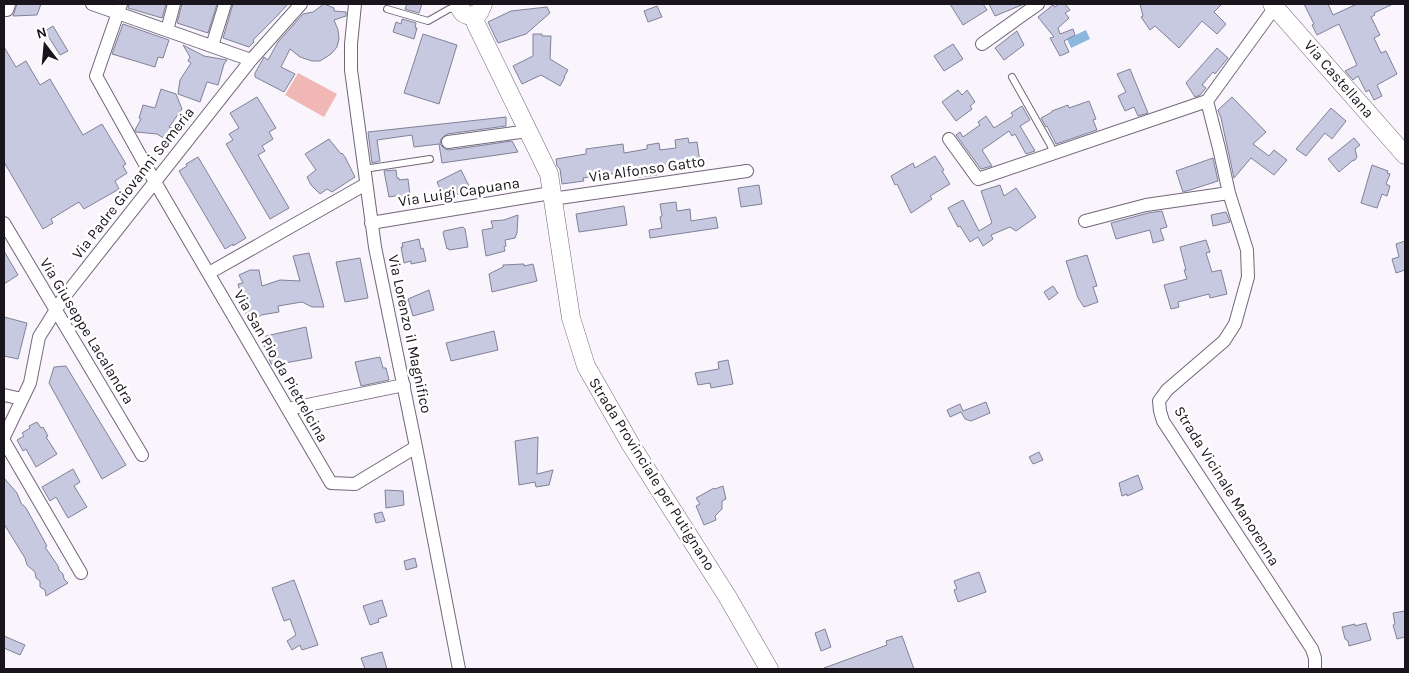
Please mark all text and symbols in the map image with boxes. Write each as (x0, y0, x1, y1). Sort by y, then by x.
north arrow (20, 20, 70, 70)
text: N (34, 23, 49, 43)
street label: Via Castellana (1300, 36, 1378, 122)
street label: Via Padre Giovanni Semeria (68, 103, 198, 263)
street label: Via Alfonso Gatto (588, 152, 706, 186)
street label: Via Luigi Capuana (397, 174, 521, 210)
street label: Via Lorenzo il Magnifico (384, 253, 436, 415)
street label: Via Giuseppe Lacalandra (36, 255, 138, 407)
street label: Via San Pio da Pietrelcina (230, 287, 332, 445)
street label: Strada Provinciale per Putignano (585, 374, 719, 574)
street label: Strada Vicinale Manorenna (1170, 403, 1284, 569)

